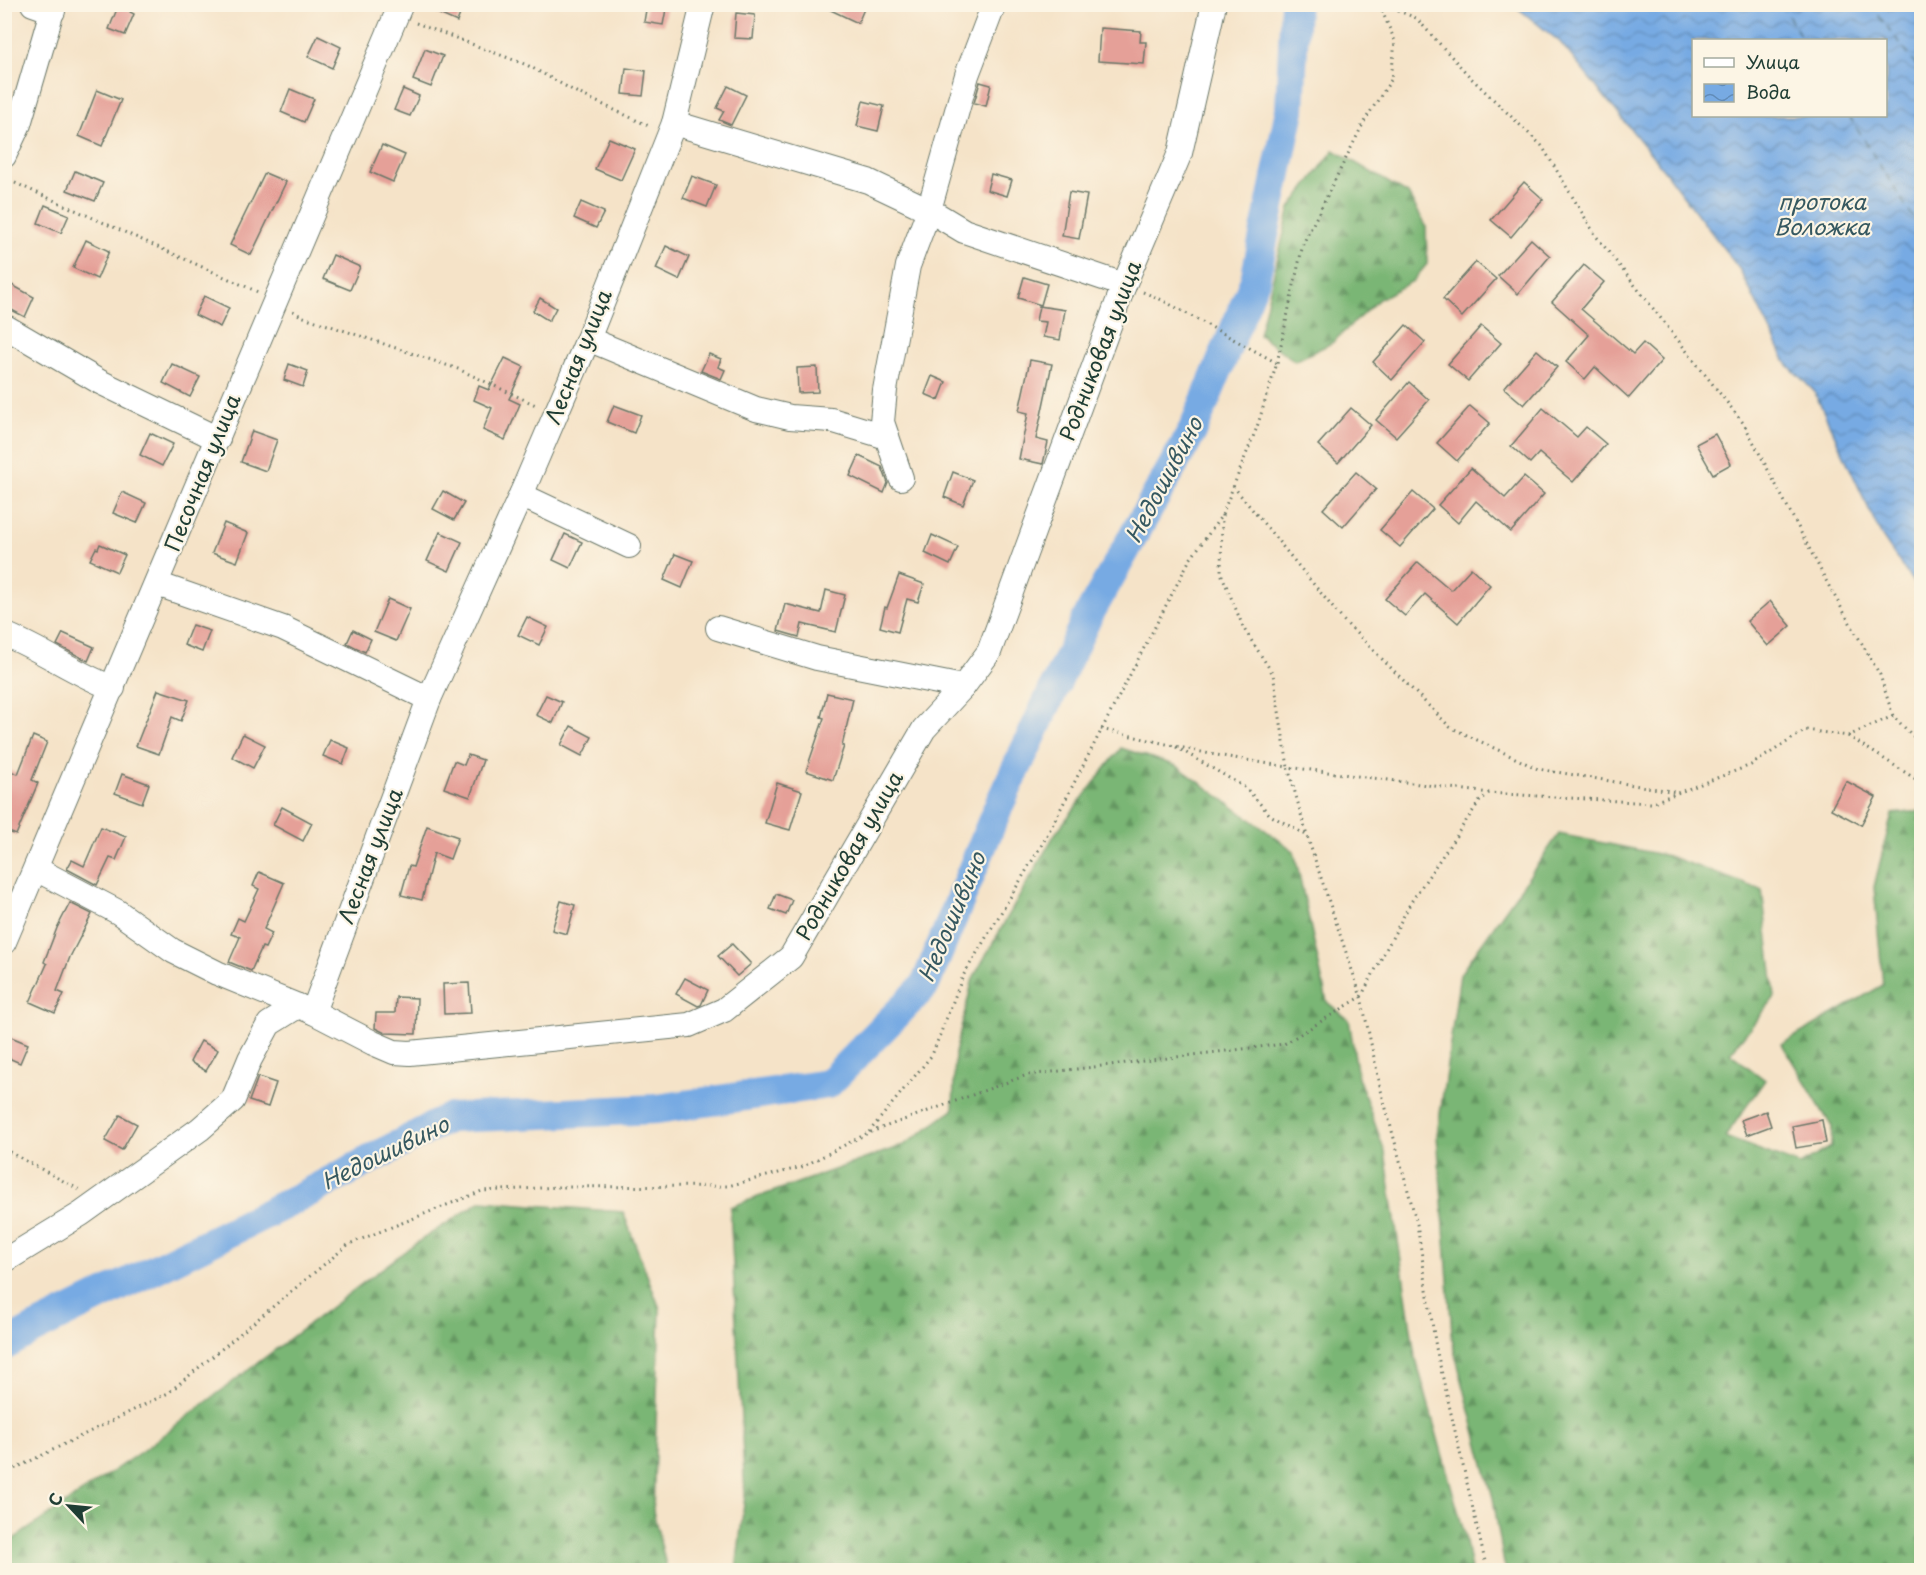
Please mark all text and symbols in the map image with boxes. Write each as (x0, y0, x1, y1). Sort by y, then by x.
legend (1692, 39, 1887, 117)
text: Улица (1746, 48, 1800, 75)
text: Вода (1746, 78, 1791, 105)
water label: протока Воложка (1774, 184, 1871, 242)
street label: Родниковая улица (1050, 255, 1149, 445)
street label: Лесная улица (536, 283, 619, 428)
street label: Песочная улица (155, 388, 248, 556)
water label: Недошивино (1116, 410, 1210, 548)
street label: Родниковая улица (787, 764, 910, 946)
street label: Лесная улица (329, 782, 410, 928)
water label: Недошивино (908, 846, 993, 986)
water label: Недошивино (315, 1106, 454, 1197)
north arrow (39, 1476, 99, 1536)
text: С (41, 1488, 68, 1510)

